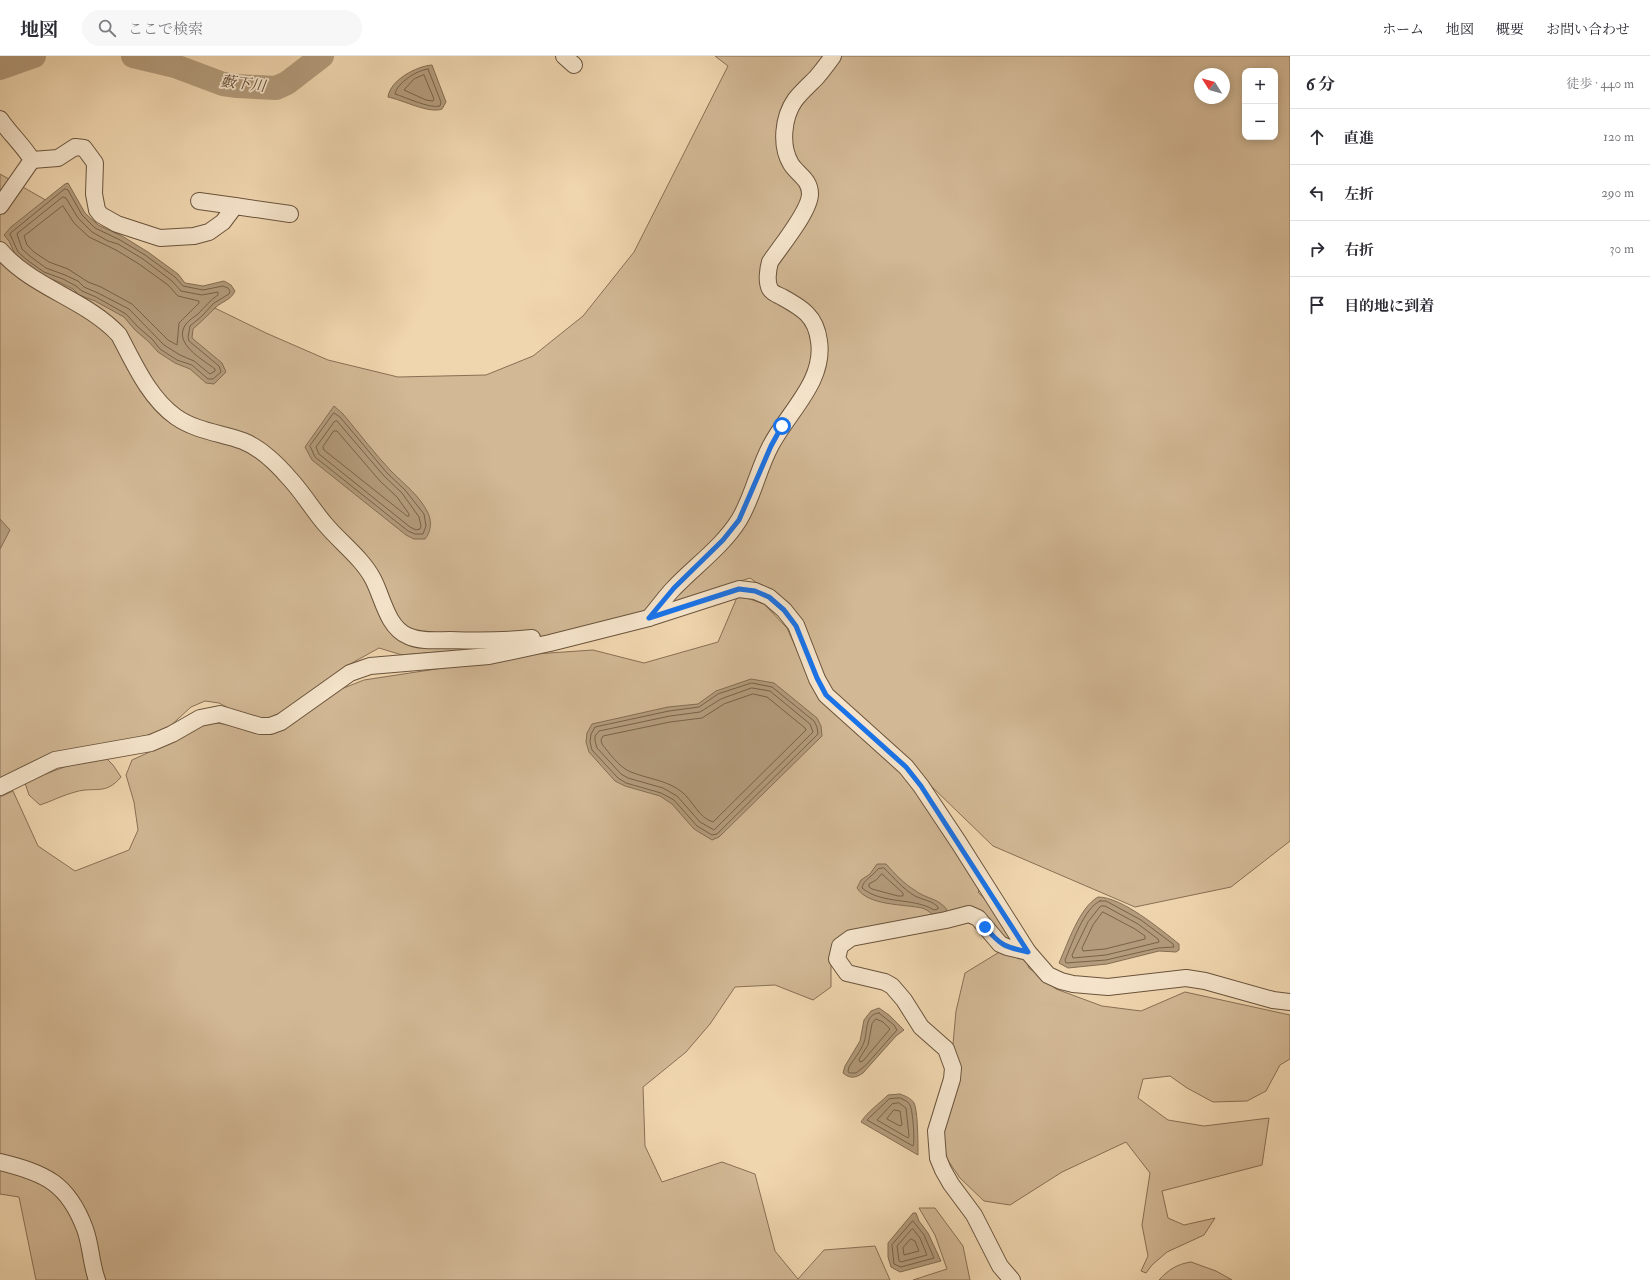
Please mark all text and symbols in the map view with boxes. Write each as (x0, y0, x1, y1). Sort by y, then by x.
search box (82, 10, 362, 46)
icon: search (96, 17, 118, 39)
text: 地図 (20, 18, 58, 42)
text: ここで検索 (128, 20, 203, 39)
text: ホーム (1382, 21, 1424, 38)
text: 地図 (1446, 21, 1474, 38)
text: 概要 (1496, 21, 1524, 38)
text: お問い合わせ (1546, 21, 1630, 38)
north arrow (1194, 68, 1230, 104)
map controls (1242, 68, 1278, 140)
button: + (1242, 68, 1278, 104)
water label: 藪下川 (220, 72, 268, 96)
text: 6 分 (1306, 74, 1335, 95)
text: 徒歩 · 440 m (1566, 76, 1634, 92)
button: − (1242, 104, 1278, 140)
icon: ahead (1306, 126, 1328, 148)
text: 直進 (1344, 129, 1374, 148)
text: 120 m (1603, 129, 1634, 145)
icon: left (1306, 182, 1328, 204)
text: 左折 (1344, 185, 1374, 204)
text: 290 m (1601, 185, 1634, 201)
icon: right (1306, 238, 1328, 260)
text: 右折 (1344, 241, 1374, 260)
text: 30 m (1610, 241, 1634, 257)
icon: arrive (1306, 294, 1328, 316)
text: 目的地に到着 (1344, 297, 1434, 316)
route start (773, 417, 791, 435)
route end (976, 918, 994, 936)

